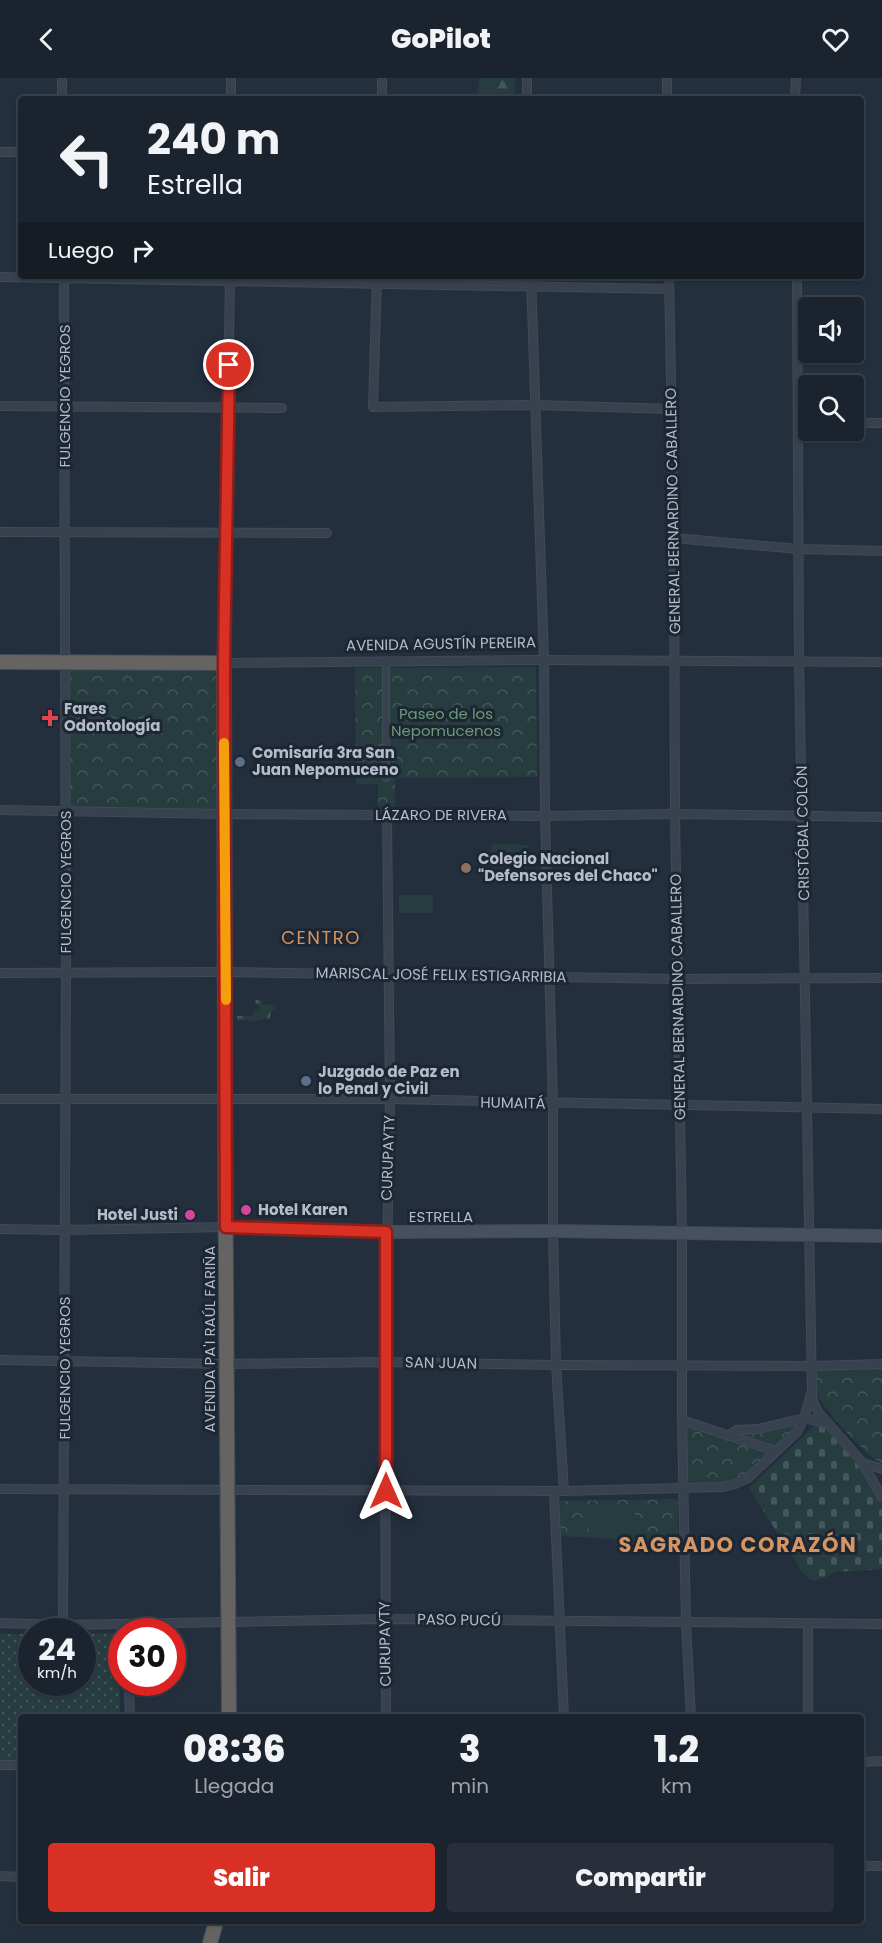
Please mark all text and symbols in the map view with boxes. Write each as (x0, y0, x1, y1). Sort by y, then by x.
text: GoPilot (391, 20, 491, 57)
icon: back (30, 23, 63, 56)
icon: heart (819, 23, 852, 56)
text: 240 m (147, 110, 280, 169)
icon: left (48, 120, 126, 198)
text: Estrella (147, 166, 243, 203)
icon: right (126, 234, 159, 267)
text: Luego (48, 235, 114, 266)
map controls (798, 297, 864, 441)
button: sound (798, 297, 864, 363)
street label: FULGENCIO YEGROS (54, 325, 75, 467)
pin (203, 339, 254, 390)
icon: arrive (212, 348, 245, 381)
button: search (798, 375, 864, 441)
street label: GENERAL BERNARDINO CABALLERO (660, 387, 685, 634)
street label: AVENIDA AGUSTÍN PEREIRA (346, 631, 536, 656)
place label: Fares Odontología (64, 698, 160, 736)
park label: Paseo de los Nepomucenos (391, 703, 501, 741)
marker: Fares Odontología (41, 709, 59, 727)
place label: Comisaría 3ra San Juan Nepomuceno (252, 742, 399, 780)
marker: Comisaría 3ra San Juan Nepomuceno (233, 755, 247, 769)
street label: CRISTÓBAL COLÓN (791, 765, 814, 901)
street label: LÁZARO DE RIVERA (375, 804, 507, 825)
street label: FULGENCIO YEGROS (55, 811, 76, 953)
place label: Colegio Nacional "Defensores del Chaco" (478, 848, 658, 886)
marker: Colegio Nacional "Defensores del Chaco" (459, 861, 473, 875)
street label: GENERAL BERNARDINO CABALLERO (665, 873, 690, 1120)
district label: CENTRO (281, 925, 361, 950)
street label: MARISCAL JOSÉ FELIX ESTIGARRIBIA (315, 962, 567, 987)
place label: Juzgado de Paz en lo Penal y Civil (318, 1061, 460, 1099)
marker: Juzgado de Paz en lo Penal y Civil (299, 1074, 313, 1088)
street label: HUMAITÁ (480, 1091, 546, 1114)
street label: CURUPAYTY (376, 1115, 399, 1201)
place label: Hotel Karen (258, 1199, 348, 1220)
marker: Hotel Karen (239, 1203, 253, 1217)
place label: Hotel Justi (97, 1204, 178, 1225)
street label: ESTRELLA (409, 1206, 473, 1227)
marker: Hotel Justi (183, 1208, 197, 1222)
street label: AVENIDA PA'I RAÚL FARIÑA (199, 1246, 220, 1432)
street label: FULGENCIO YEGROS (54, 1297, 75, 1439)
street label: SAN JUAN (405, 1351, 477, 1374)
position arrow (354, 1459, 418, 1523)
district label: SAGRADO CORAZÓN (619, 1530, 857, 1559)
street label: CURUPAYTY (373, 1601, 396, 1687)
street label: PASO PUCÚ (417, 1608, 501, 1631)
speed limit sign: 30 (108, 1618, 186, 1696)
text: 24 (38, 1628, 76, 1671)
text: km/h (37, 1662, 77, 1683)
text: 08:36 (183, 1724, 286, 1775)
text: 3 (459, 1724, 481, 1775)
text: 1.2 (654, 1724, 699, 1775)
text: Llegada (194, 1772, 274, 1800)
text: min (451, 1772, 489, 1800)
text: km (661, 1772, 692, 1800)
button: Salir (48, 1843, 435, 1912)
button: Compartir (447, 1843, 834, 1912)

